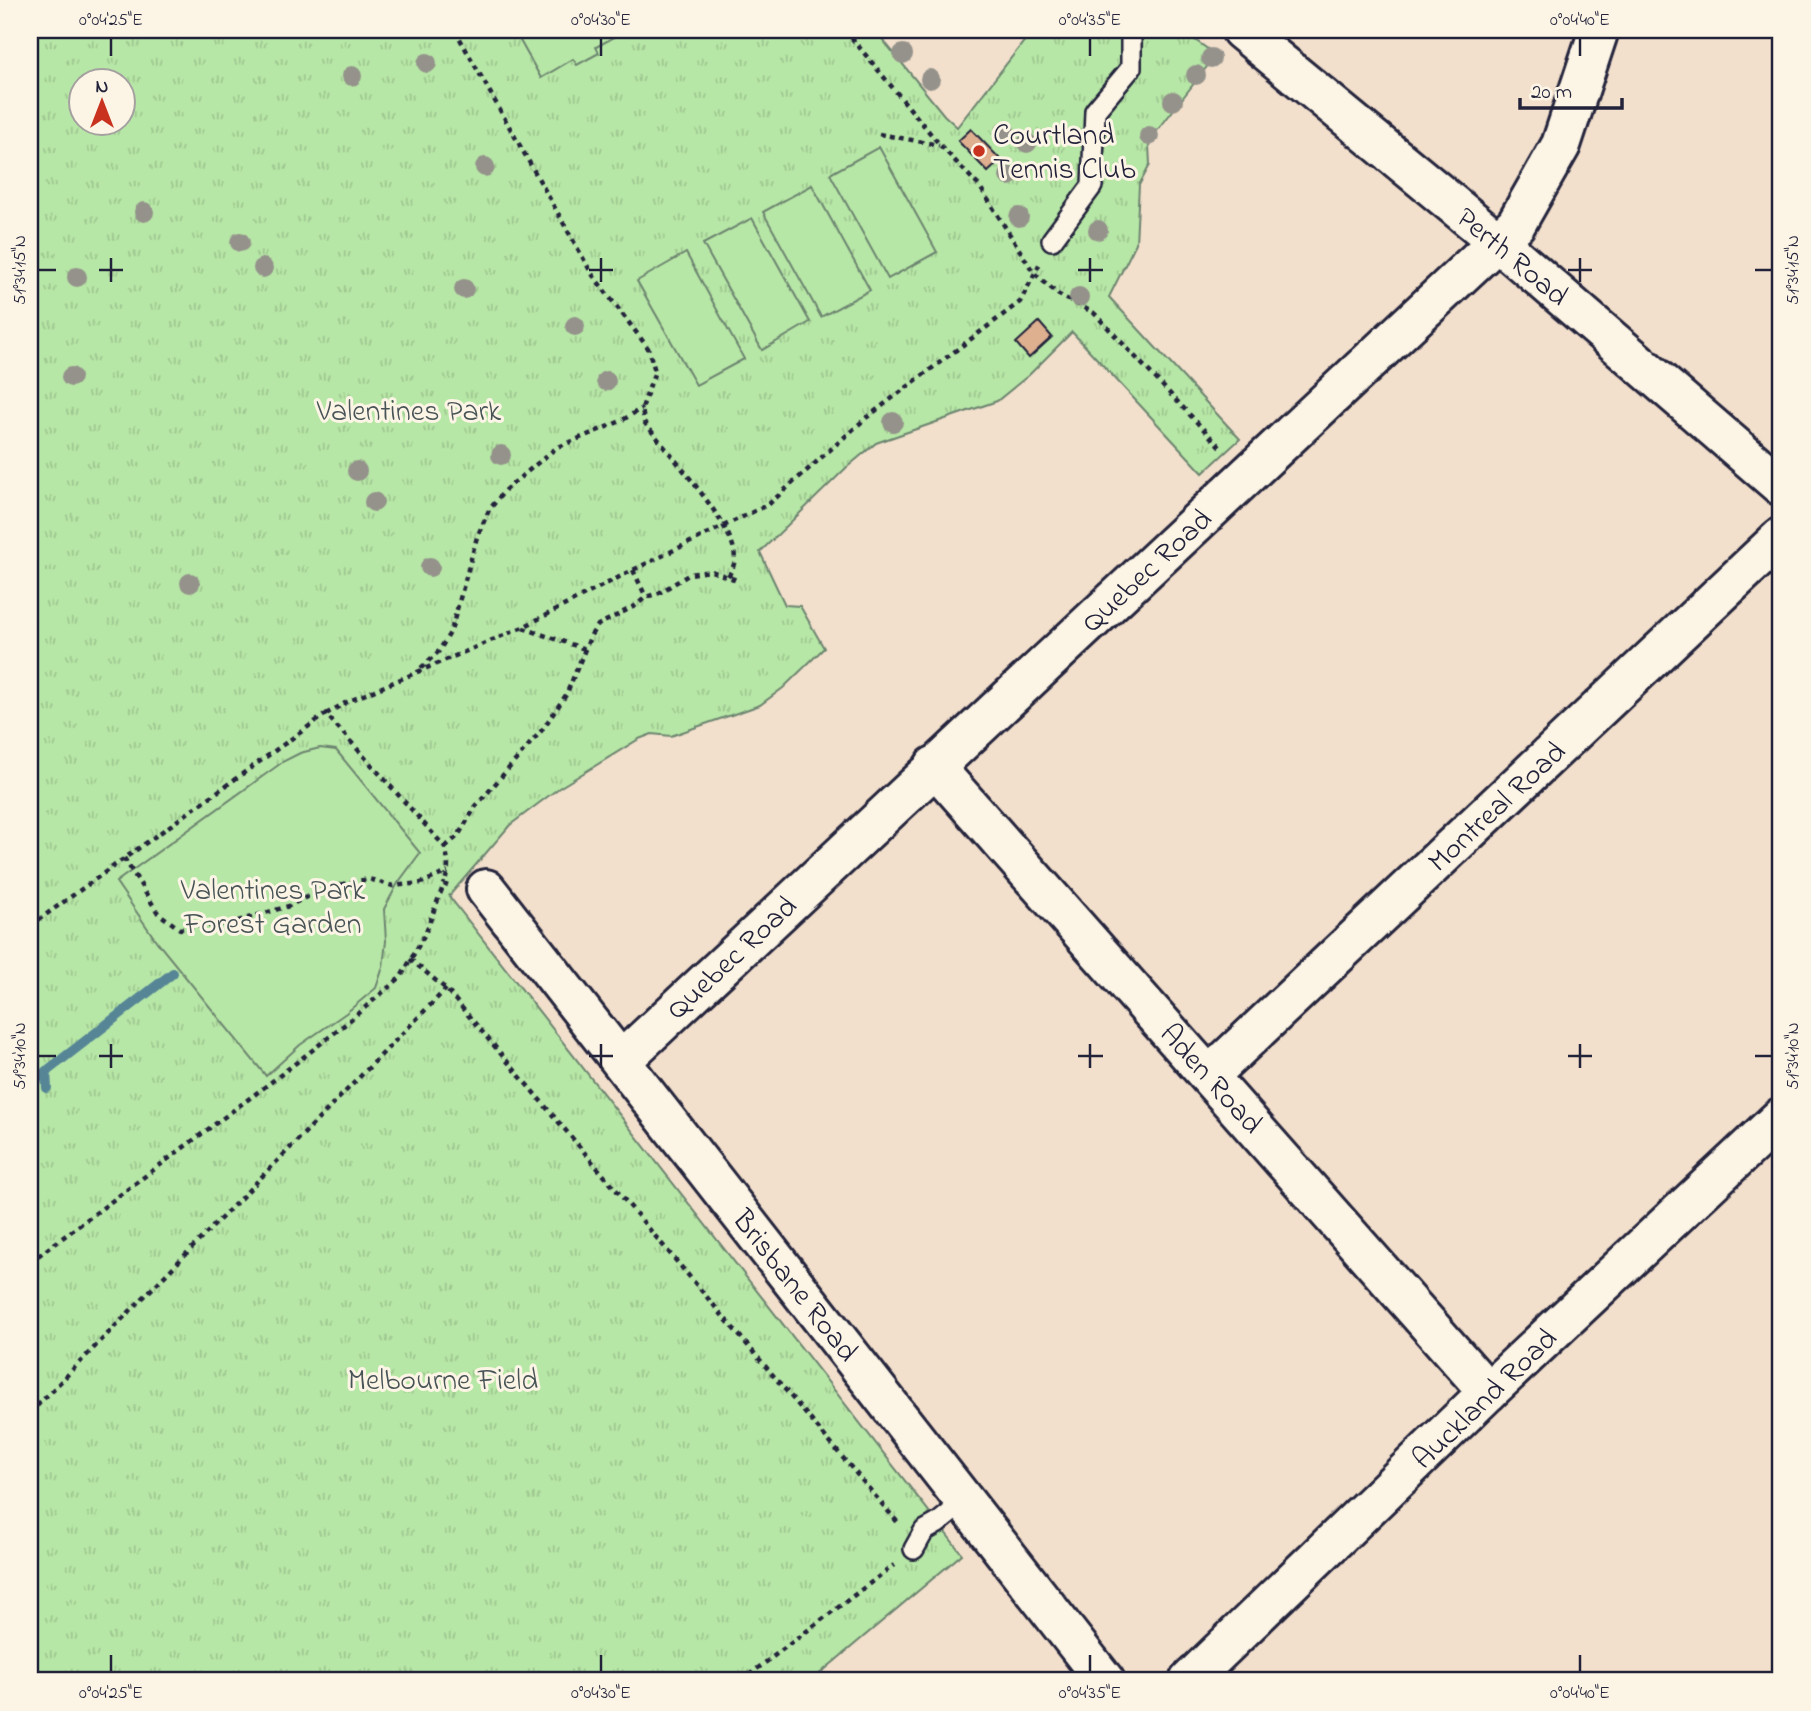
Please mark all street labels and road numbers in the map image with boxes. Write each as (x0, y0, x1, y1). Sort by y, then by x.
street label: Perth Road (1445, 198, 1577, 319)
street label: Quebec Road (1073, 500, 1224, 645)
street label: Montreal Road (1419, 732, 1577, 884)
street label: Quebec Road (658, 887, 809, 1032)
street label: Aden Road (1148, 1015, 1272, 1145)
street label: Brisbane Road (719, 1200, 867, 1373)
street label: Auckland Road (1403, 1319, 1569, 1481)

